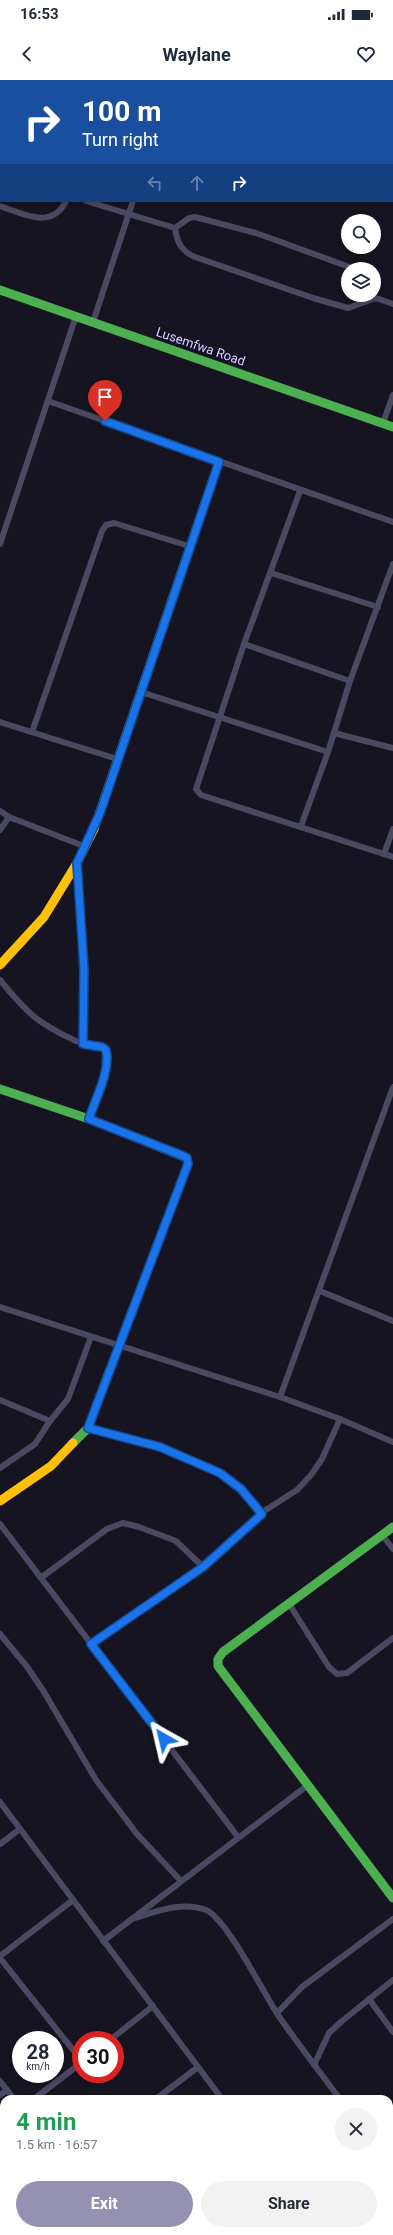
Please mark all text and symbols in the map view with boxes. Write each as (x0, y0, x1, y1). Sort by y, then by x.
text: 16:53 (20, 5, 59, 23)
icon: back (16, 43, 38, 65)
icon: heart (355, 43, 377, 65)
text: Waylane (162, 44, 231, 65)
text: 100 m (82, 95, 161, 128)
icon: right (16, 96, 68, 148)
text: Turn right (82, 129, 159, 150)
icon: left (144, 172, 166, 194)
icon: ahead (186, 172, 208, 194)
icon: right (228, 172, 250, 194)
map controls (341, 214, 381, 302)
button: search (341, 214, 381, 254)
button: layers (341, 262, 381, 302)
street label: Lusemfwa Road (154, 324, 247, 369)
pin (88, 380, 122, 421)
icon: arrive (94, 386, 116, 408)
position arrow (143, 1718, 185, 1760)
speed limit sign: 30 (72, 2031, 124, 2083)
text: 28 (27, 2040, 49, 2064)
text: km/h (26, 2061, 50, 2072)
text: 4 min (16, 2108, 76, 2136)
button: close (335, 2108, 377, 2150)
text: 1.5 km · 16:57 (16, 2137, 97, 2152)
button: Exit (16, 2181, 193, 2227)
button: Share (201, 2181, 377, 2227)

